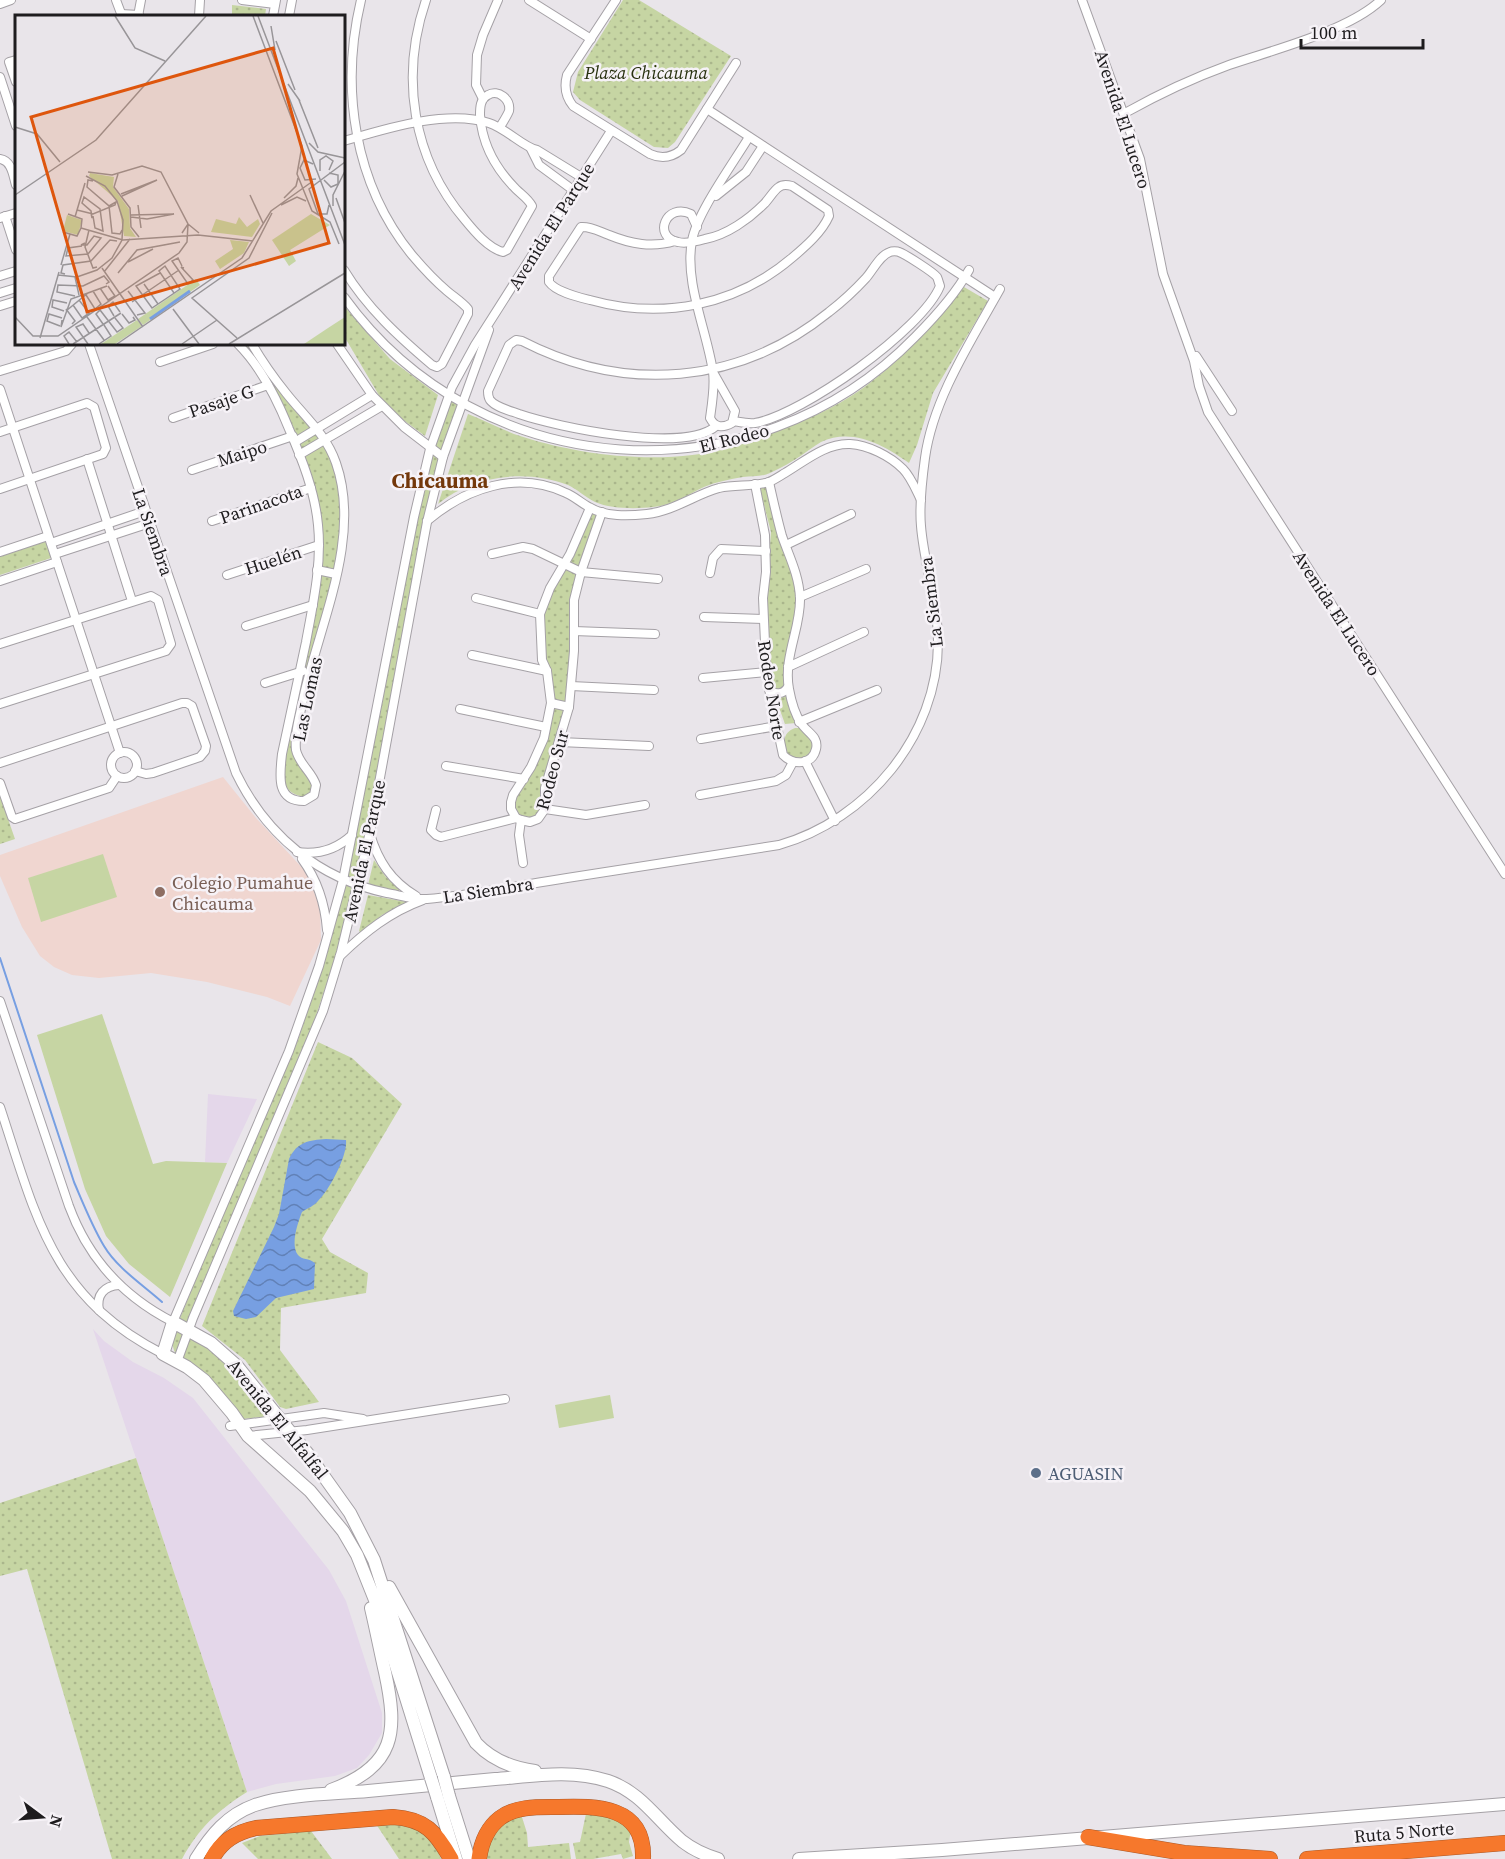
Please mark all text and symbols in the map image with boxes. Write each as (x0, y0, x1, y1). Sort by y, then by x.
scale bar (1301, 12, 1422, 50)
inset map (15, 15, 345, 345)
text: 100 m (1310, 20, 1357, 45)
street label: Avenida El Lucero (1089, 46, 1157, 192)
park label: Plaza Chicauma (583, 60, 708, 85)
street label: Avenida El Parque (502, 158, 600, 294)
street label: Pasaje G (185, 378, 257, 424)
street label: El Rodeo (696, 417, 772, 459)
street label: Maipo (214, 433, 270, 473)
district label: Chicauma (391, 466, 489, 495)
street label: Parinacota (216, 478, 307, 530)
street label: La Siembra (126, 485, 180, 580)
street label: Huelén (241, 539, 305, 581)
street label: Avenida El Lucero (1287, 545, 1387, 681)
street label: La Siembra (913, 554, 949, 649)
street label: Rodeo Norte (752, 638, 792, 742)
street label: Las Lomas (286, 654, 328, 744)
street label: Rodeo Sur (529, 727, 575, 813)
street label: Avenida El Parque (337, 777, 391, 925)
place label: Colegio Pumahue Chicauma (172, 870, 313, 916)
street label: La Siembra (441, 870, 536, 909)
marker: Colegio Pumahue Chicauma (153, 885, 167, 899)
street label: Avenida El Alfalfal (222, 1354, 334, 1484)
place label: AGUASIN (1048, 1461, 1124, 1486)
marker: AGUASIN (1029, 1466, 1043, 1480)
north arrow (12, 1787, 72, 1847)
text: N (44, 1813, 69, 1830)
street label: Ruta 5 Norte (1353, 1815, 1455, 1849)

